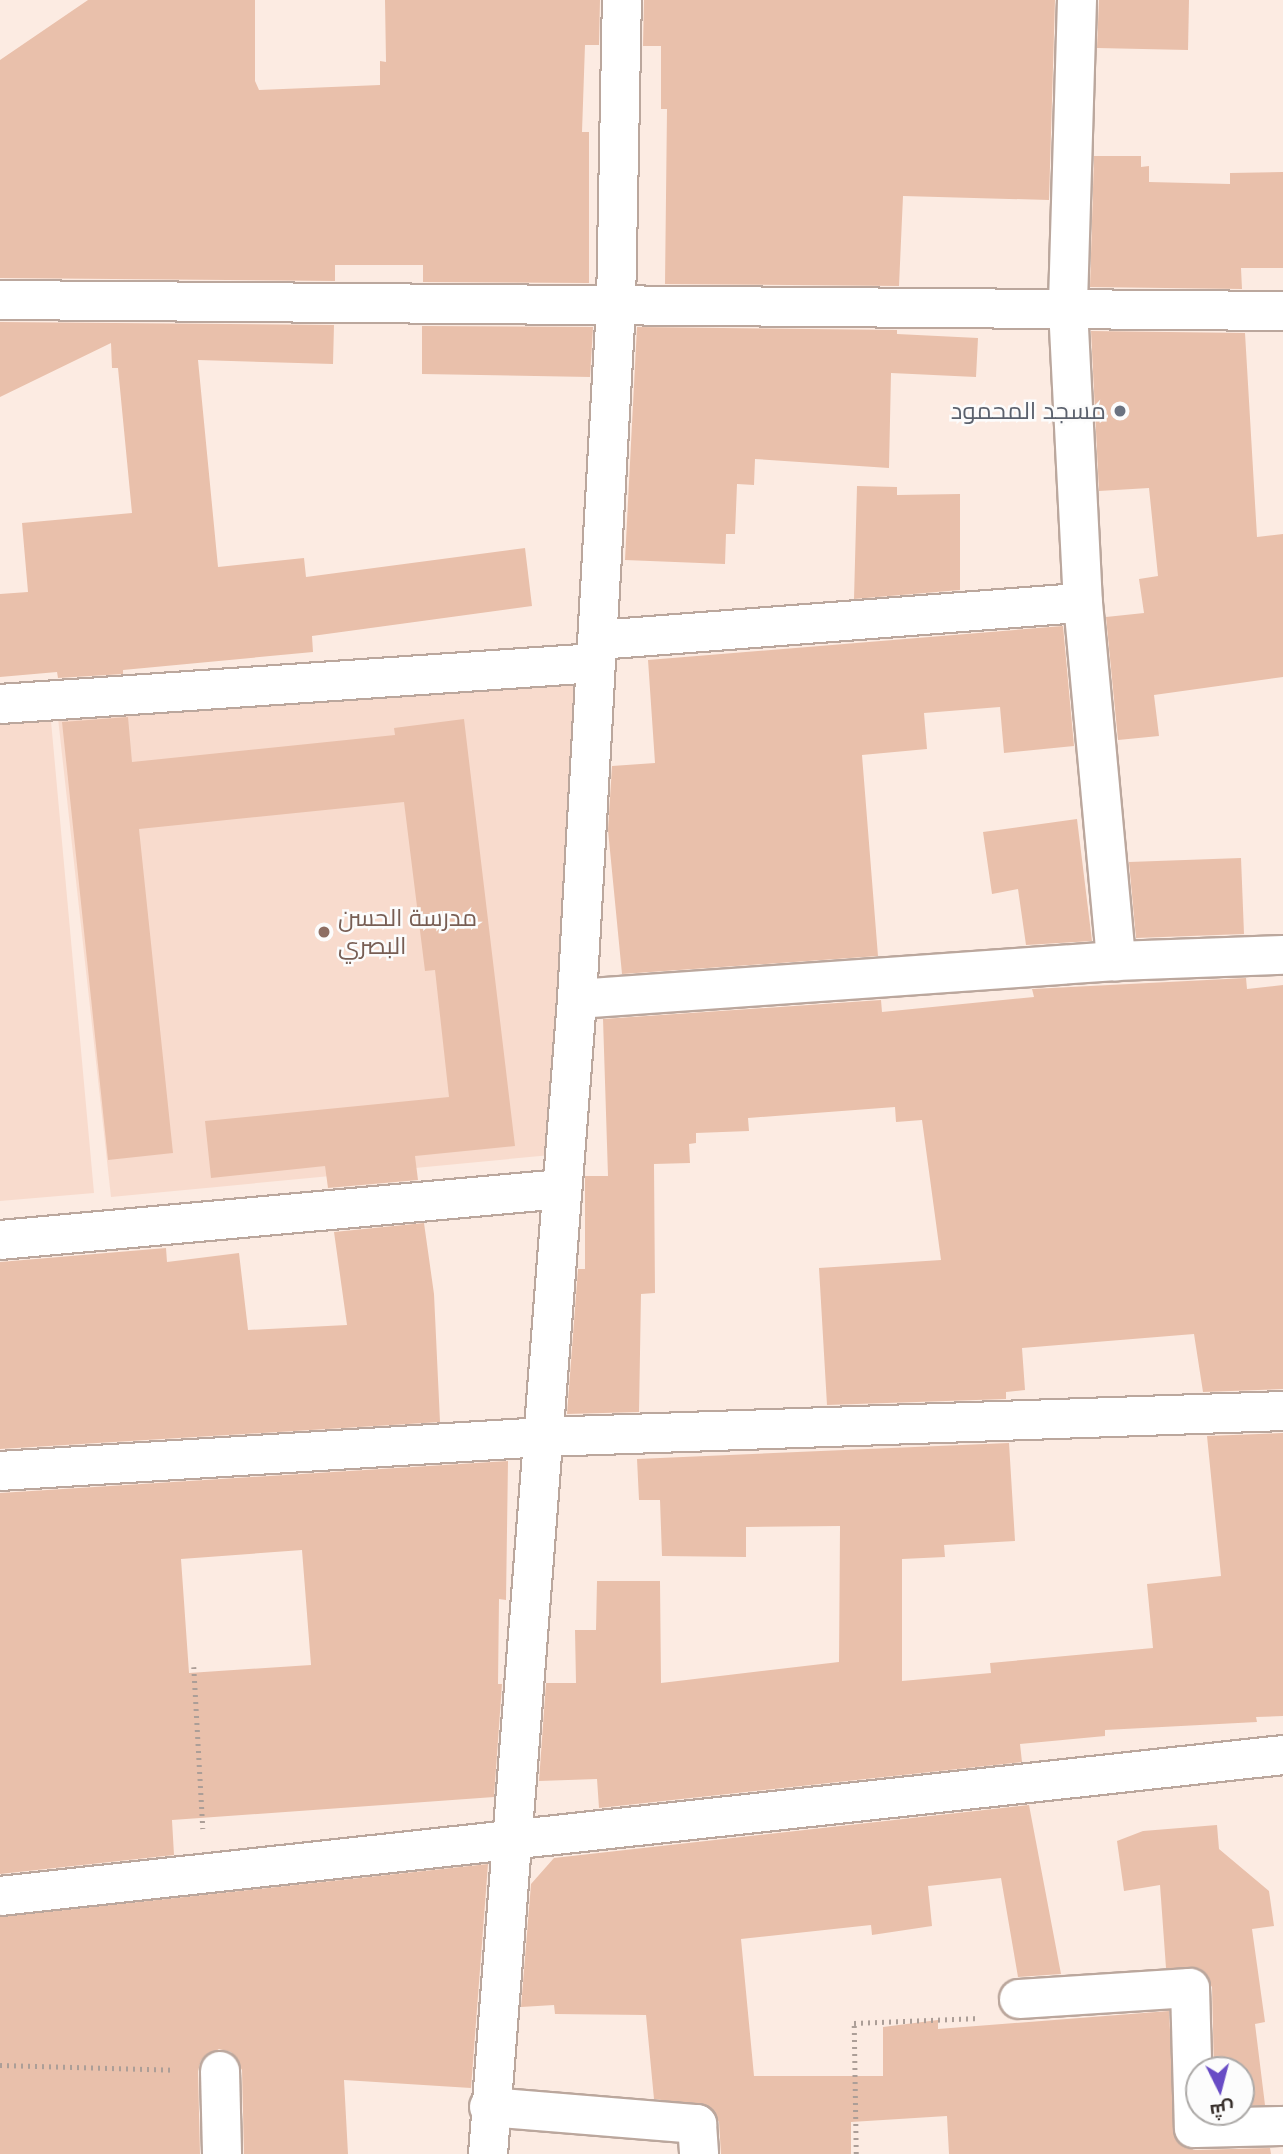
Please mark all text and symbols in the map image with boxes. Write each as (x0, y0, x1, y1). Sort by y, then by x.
place label: مسجد المحمود (951, 397, 1106, 425)
marker: مسجد المحمود (1112, 403, 1128, 419)
place label: مدرسة الحسن البصري (338, 904, 477, 960)
marker: مدرسة الحسن البصري (316, 924, 332, 940)
north arrow (1185, 2056, 1255, 2126)
text: ش (1209, 2097, 1235, 2124)

